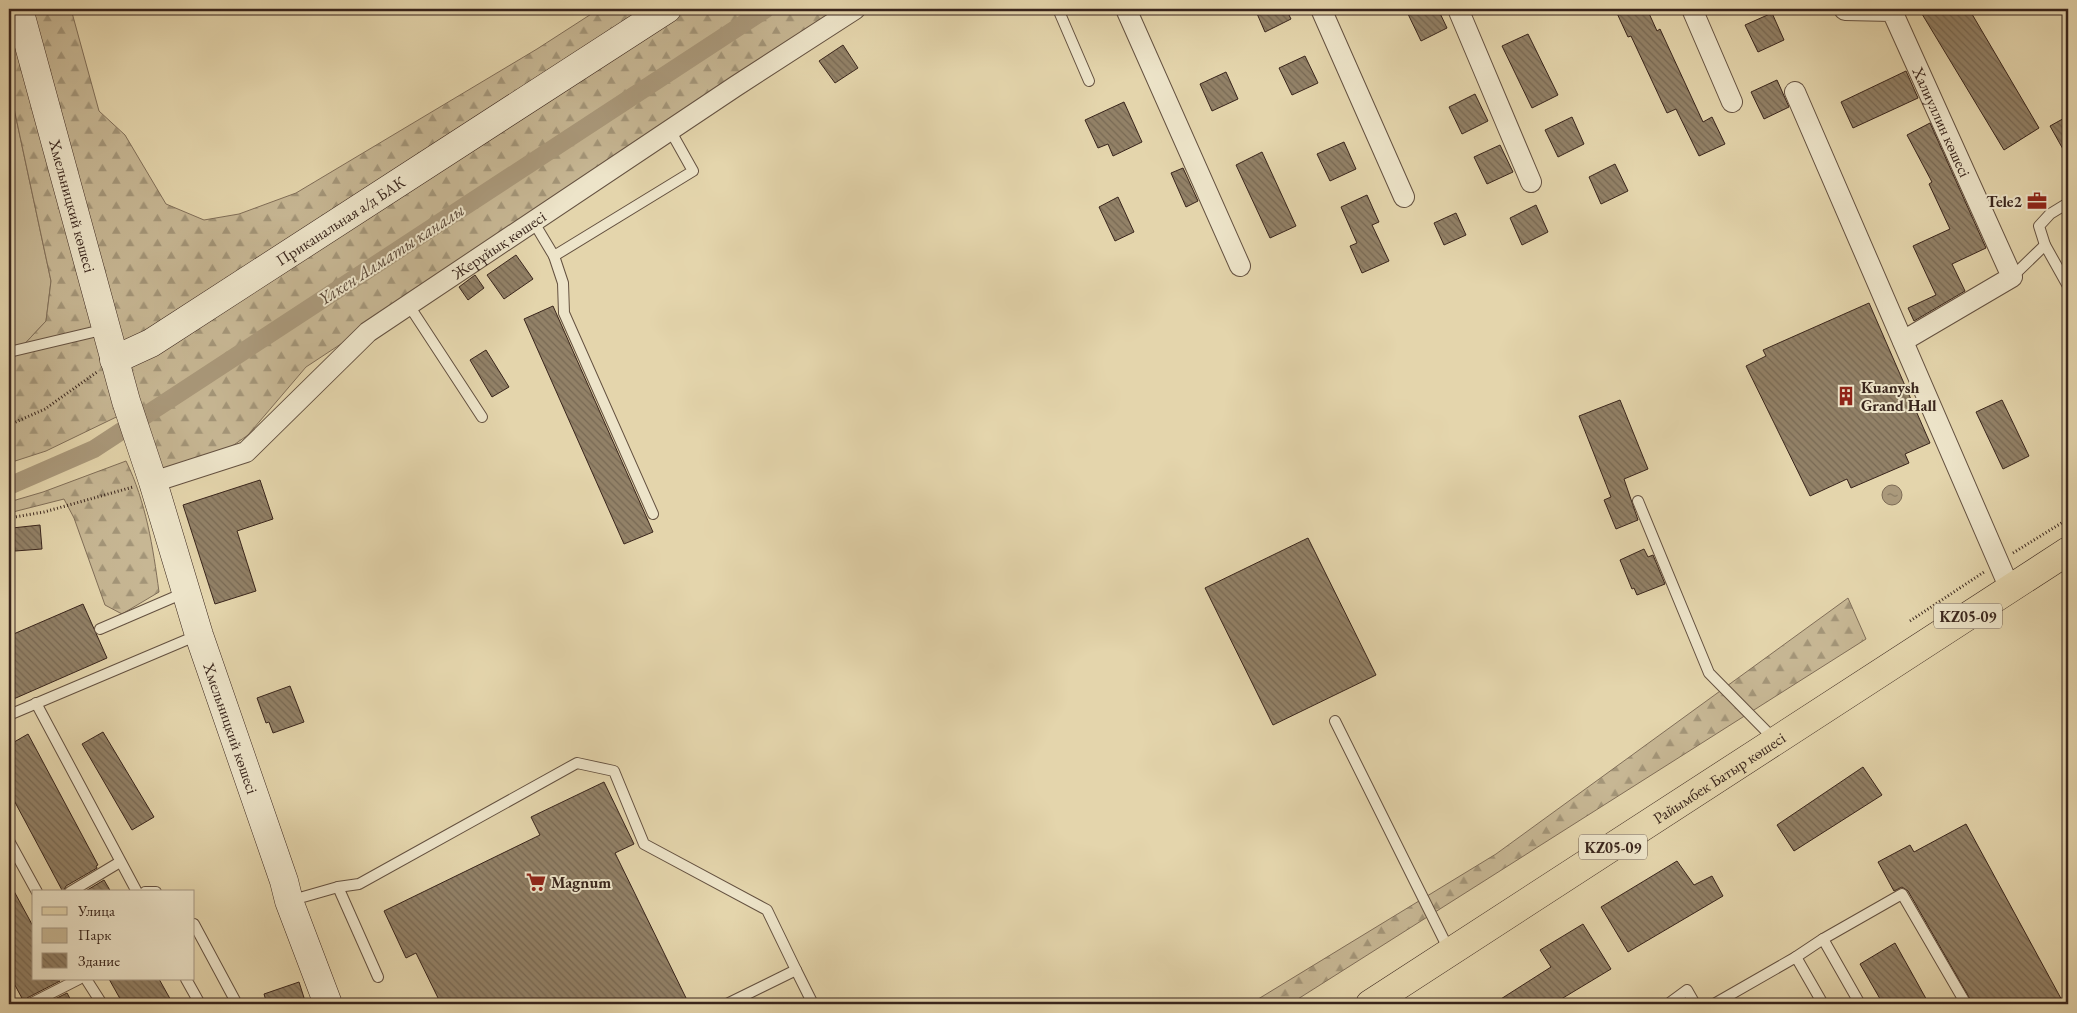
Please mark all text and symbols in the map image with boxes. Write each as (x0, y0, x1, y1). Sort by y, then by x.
street label: Халиуллин көшесі (1908, 62, 1976, 180)
street label: Хмельницкий көшесі (44, 136, 101, 275)
street label: Приканальная а/д БАК (271, 171, 409, 270)
office icon: Tele2 (2026, 190, 2048, 212)
place label: Tele2 (1986, 191, 2023, 212)
water label: Үлкен Алматы каналы (313, 198, 469, 310)
street label: Жерұйық көшесі (447, 206, 550, 284)
place label: Kuanysh Grand Hall (1861, 377, 1937, 416)
building icon: Kuanysh Grand Hall (1835, 385, 1857, 407)
road number: KZ05-09 (1934, 604, 2002, 628)
street label: Хмельницкий көшесі (199, 659, 264, 796)
street label: Райымбек Батыр көшесі (1649, 727, 1789, 828)
road number: KZ05-09 (1579, 834, 1647, 860)
supermarket icon: Magnum (525, 871, 547, 893)
place label: Magnum (551, 872, 611, 893)
legend (32, 890, 195, 980)
text: Улица (77, 901, 115, 920)
text: Парк (78, 925, 111, 944)
text: Здание (78, 951, 120, 970)

